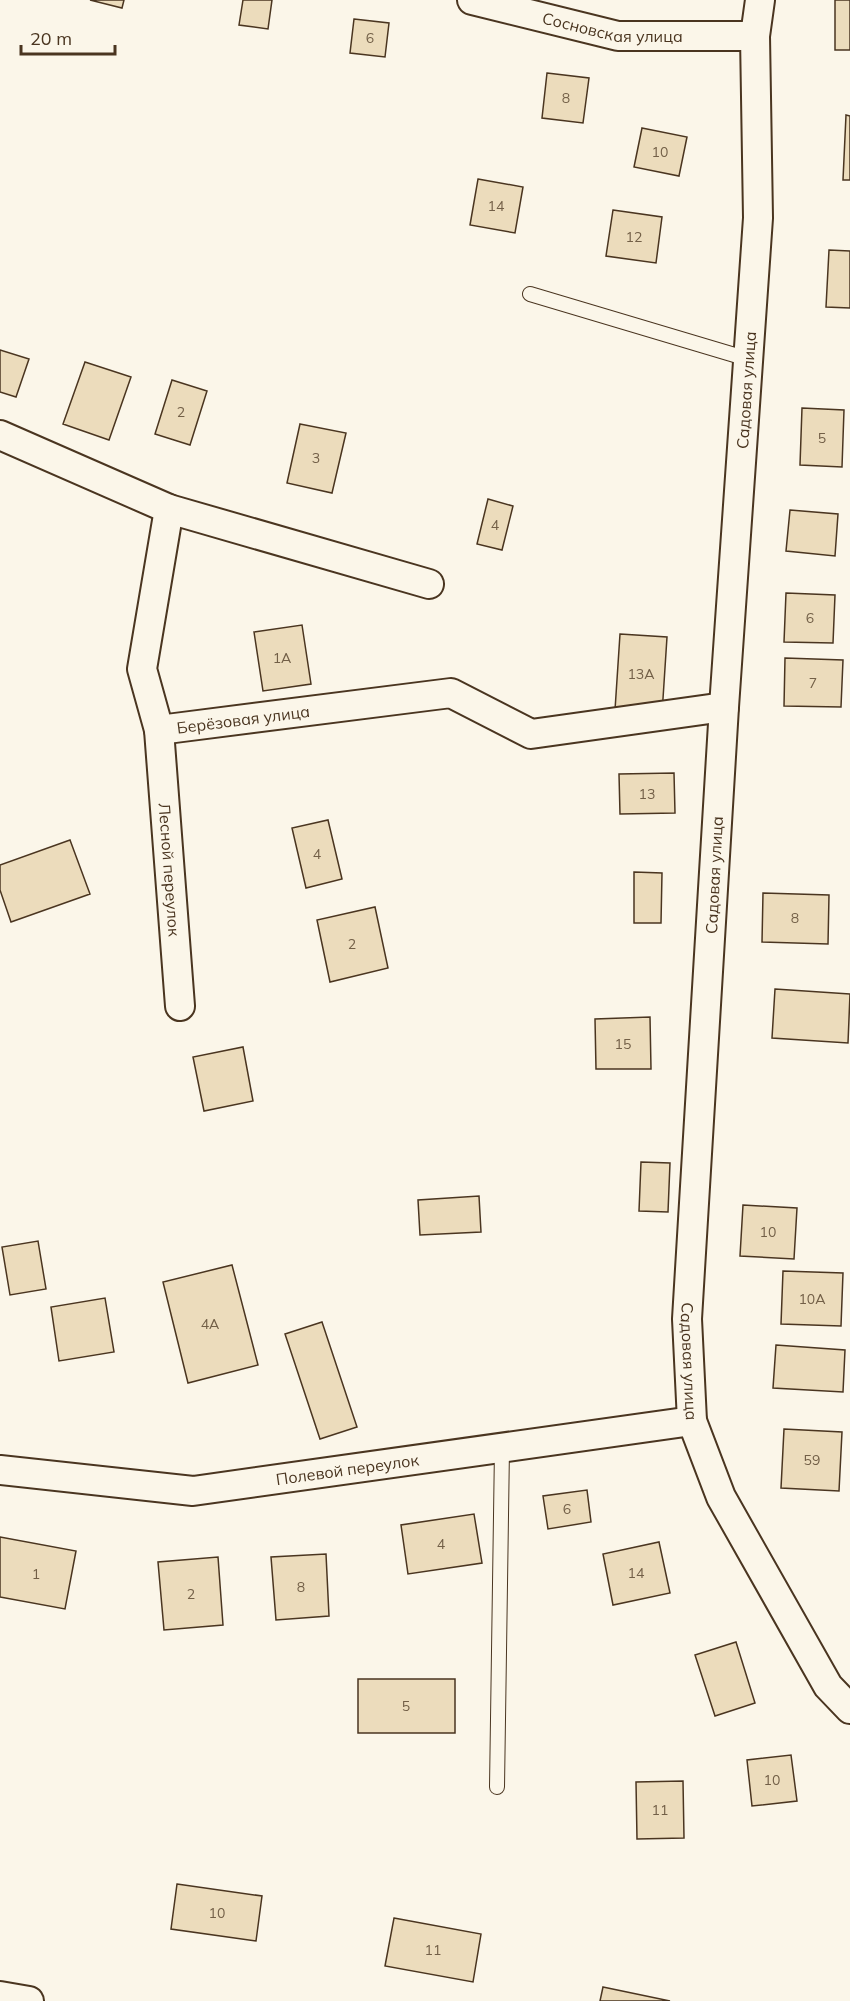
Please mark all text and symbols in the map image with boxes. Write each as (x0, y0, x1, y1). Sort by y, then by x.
street label: Сосновская улица (540, 8, 683, 46)
scale bar (21, 18, 116, 56)
text: 20 m (30, 27, 72, 50)
house number: 6 (366, 29, 374, 47)
house number: 8 (562, 89, 570, 107)
house number: 10 (652, 143, 668, 161)
house number: 14 (488, 197, 505, 215)
house number: 12 (626, 228, 642, 246)
street label: Садовая улица (732, 331, 760, 449)
house number: 2 (177, 403, 185, 421)
house number: 5 (818, 429, 826, 447)
house number: 3 (312, 449, 320, 467)
house number: 4 (491, 516, 500, 534)
house number: 6 (806, 609, 814, 627)
house number: 1А (273, 649, 292, 667)
house number: 13А (627, 665, 655, 683)
house number: 7 (809, 674, 817, 692)
street label: Берёзовая улица (175, 701, 311, 738)
house number: 13 (639, 785, 655, 803)
street label: Лесной переулок (155, 802, 185, 938)
street label: Садовая улица (701, 816, 727, 934)
house number: 4 (313, 845, 322, 863)
house number: 8 (791, 909, 799, 927)
house number: 2 (348, 935, 356, 953)
house number: 15 (615, 1035, 631, 1053)
house number: 10 (760, 1223, 776, 1241)
house number: 10А (798, 1290, 826, 1308)
street label: Садовая улица (677, 1302, 702, 1421)
house number: 4А (201, 1315, 220, 1333)
street label: Полевой переулок (275, 1449, 420, 1489)
house number: 59 (804, 1451, 820, 1469)
house number: 6 (563, 1500, 571, 1518)
house number: 4 (437, 1535, 446, 1553)
house number: 14 (628, 1564, 645, 1582)
house number: 1 (32, 1565, 40, 1583)
house number: 8 (297, 1578, 305, 1596)
house number: 2 (187, 1585, 195, 1603)
house number: 5 (402, 1697, 410, 1715)
house number: 10 (764, 1771, 780, 1789)
house number: 11 (652, 1801, 668, 1819)
house number: 10 (209, 1904, 225, 1922)
house number: 11 (425, 1941, 441, 1959)

